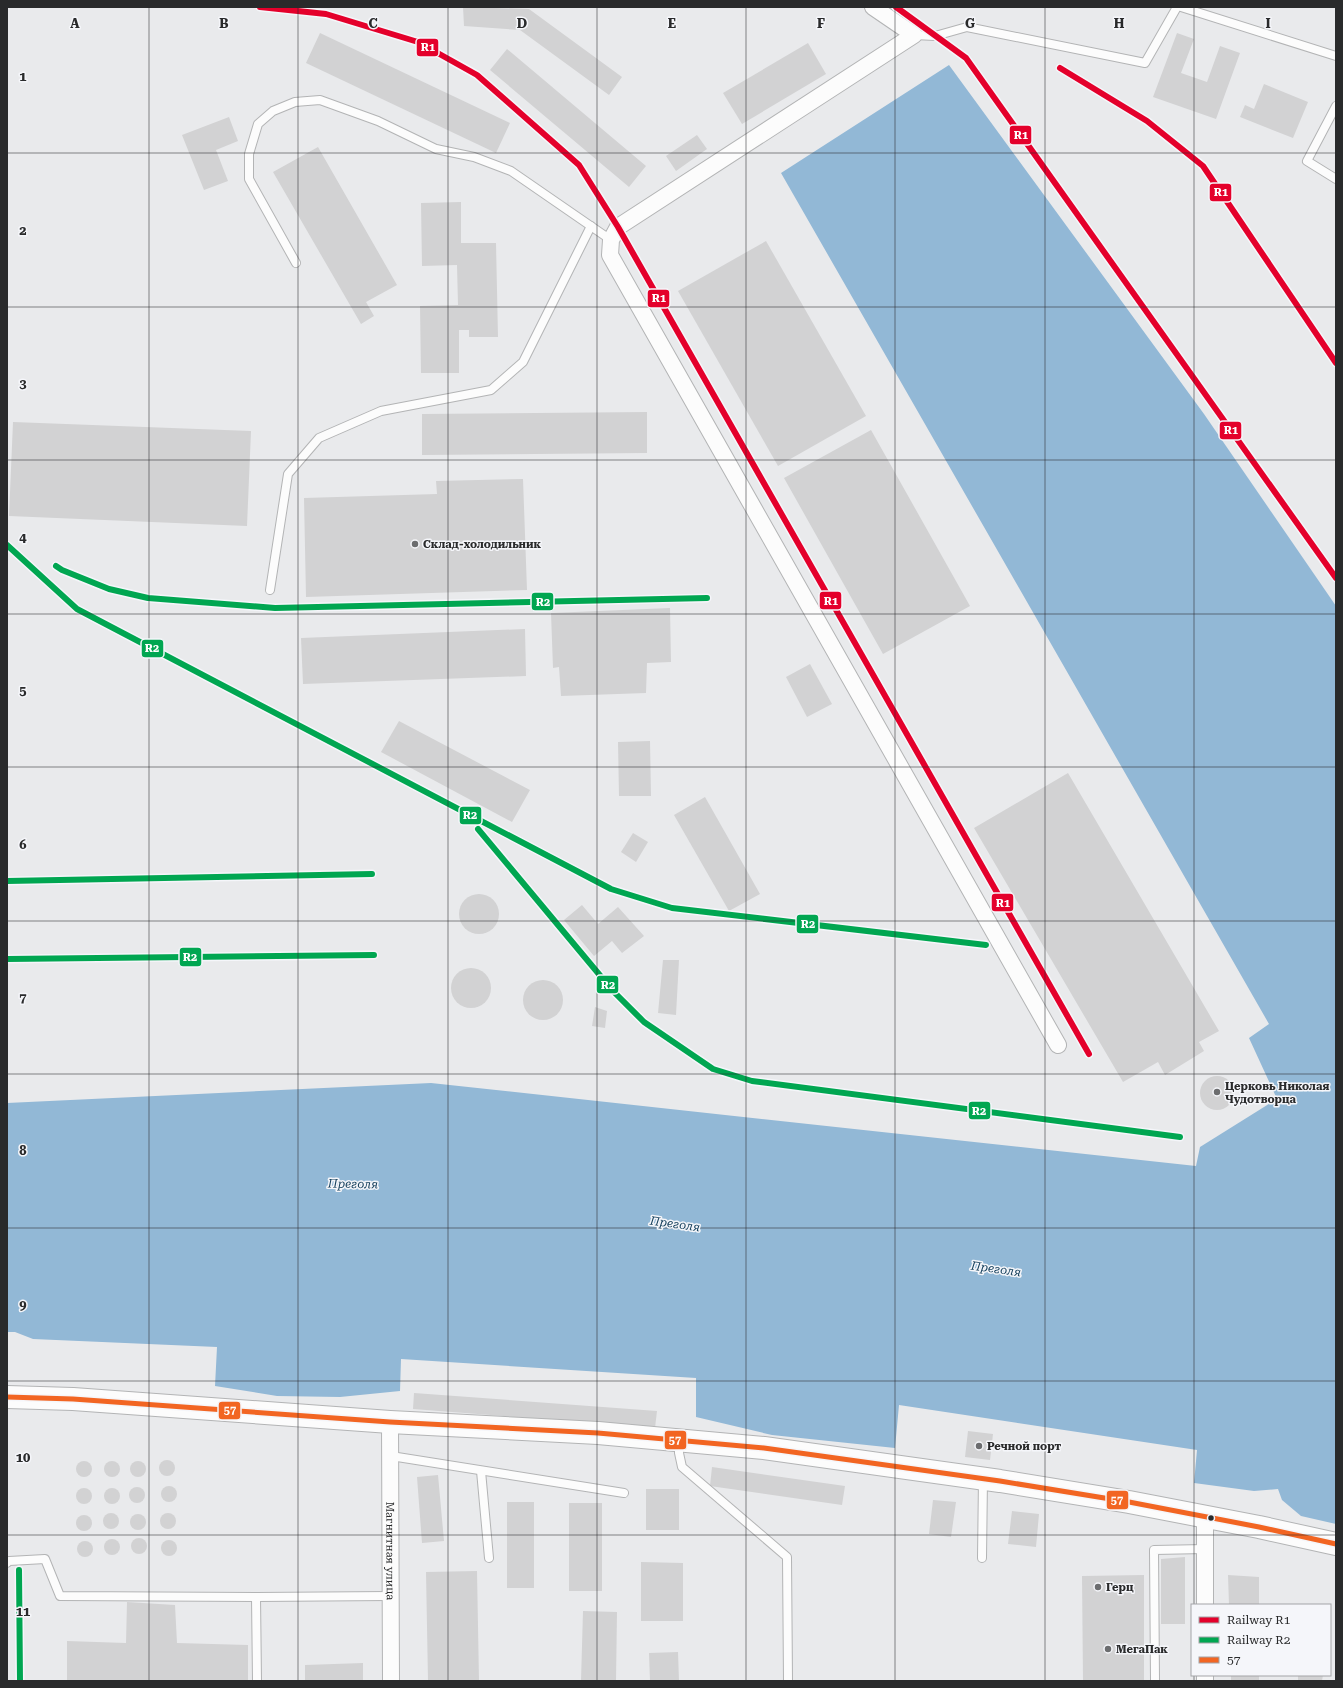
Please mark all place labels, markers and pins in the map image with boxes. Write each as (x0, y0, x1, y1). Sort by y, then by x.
place label: Склад-холодильник (423, 538, 542, 551)
marker: Склад-холодильник (410, 539, 420, 549)
place label: Церковь Николая Чудотворца (1225, 1080, 1329, 1106)
marker: Церковь Николая Чудотворца (1212, 1087, 1222, 1097)
place label: Речной порт (987, 1440, 1061, 1453)
marker: Речной порт (974, 1441, 984, 1451)
unlabelled marker (1206, 1513, 1216, 1523)
place label: Герц (1106, 1581, 1134, 1594)
marker: Герц (1093, 1582, 1103, 1592)
place label: МегаПак (1116, 1643, 1168, 1656)
marker: МегаПак (1103, 1644, 1113, 1654)

